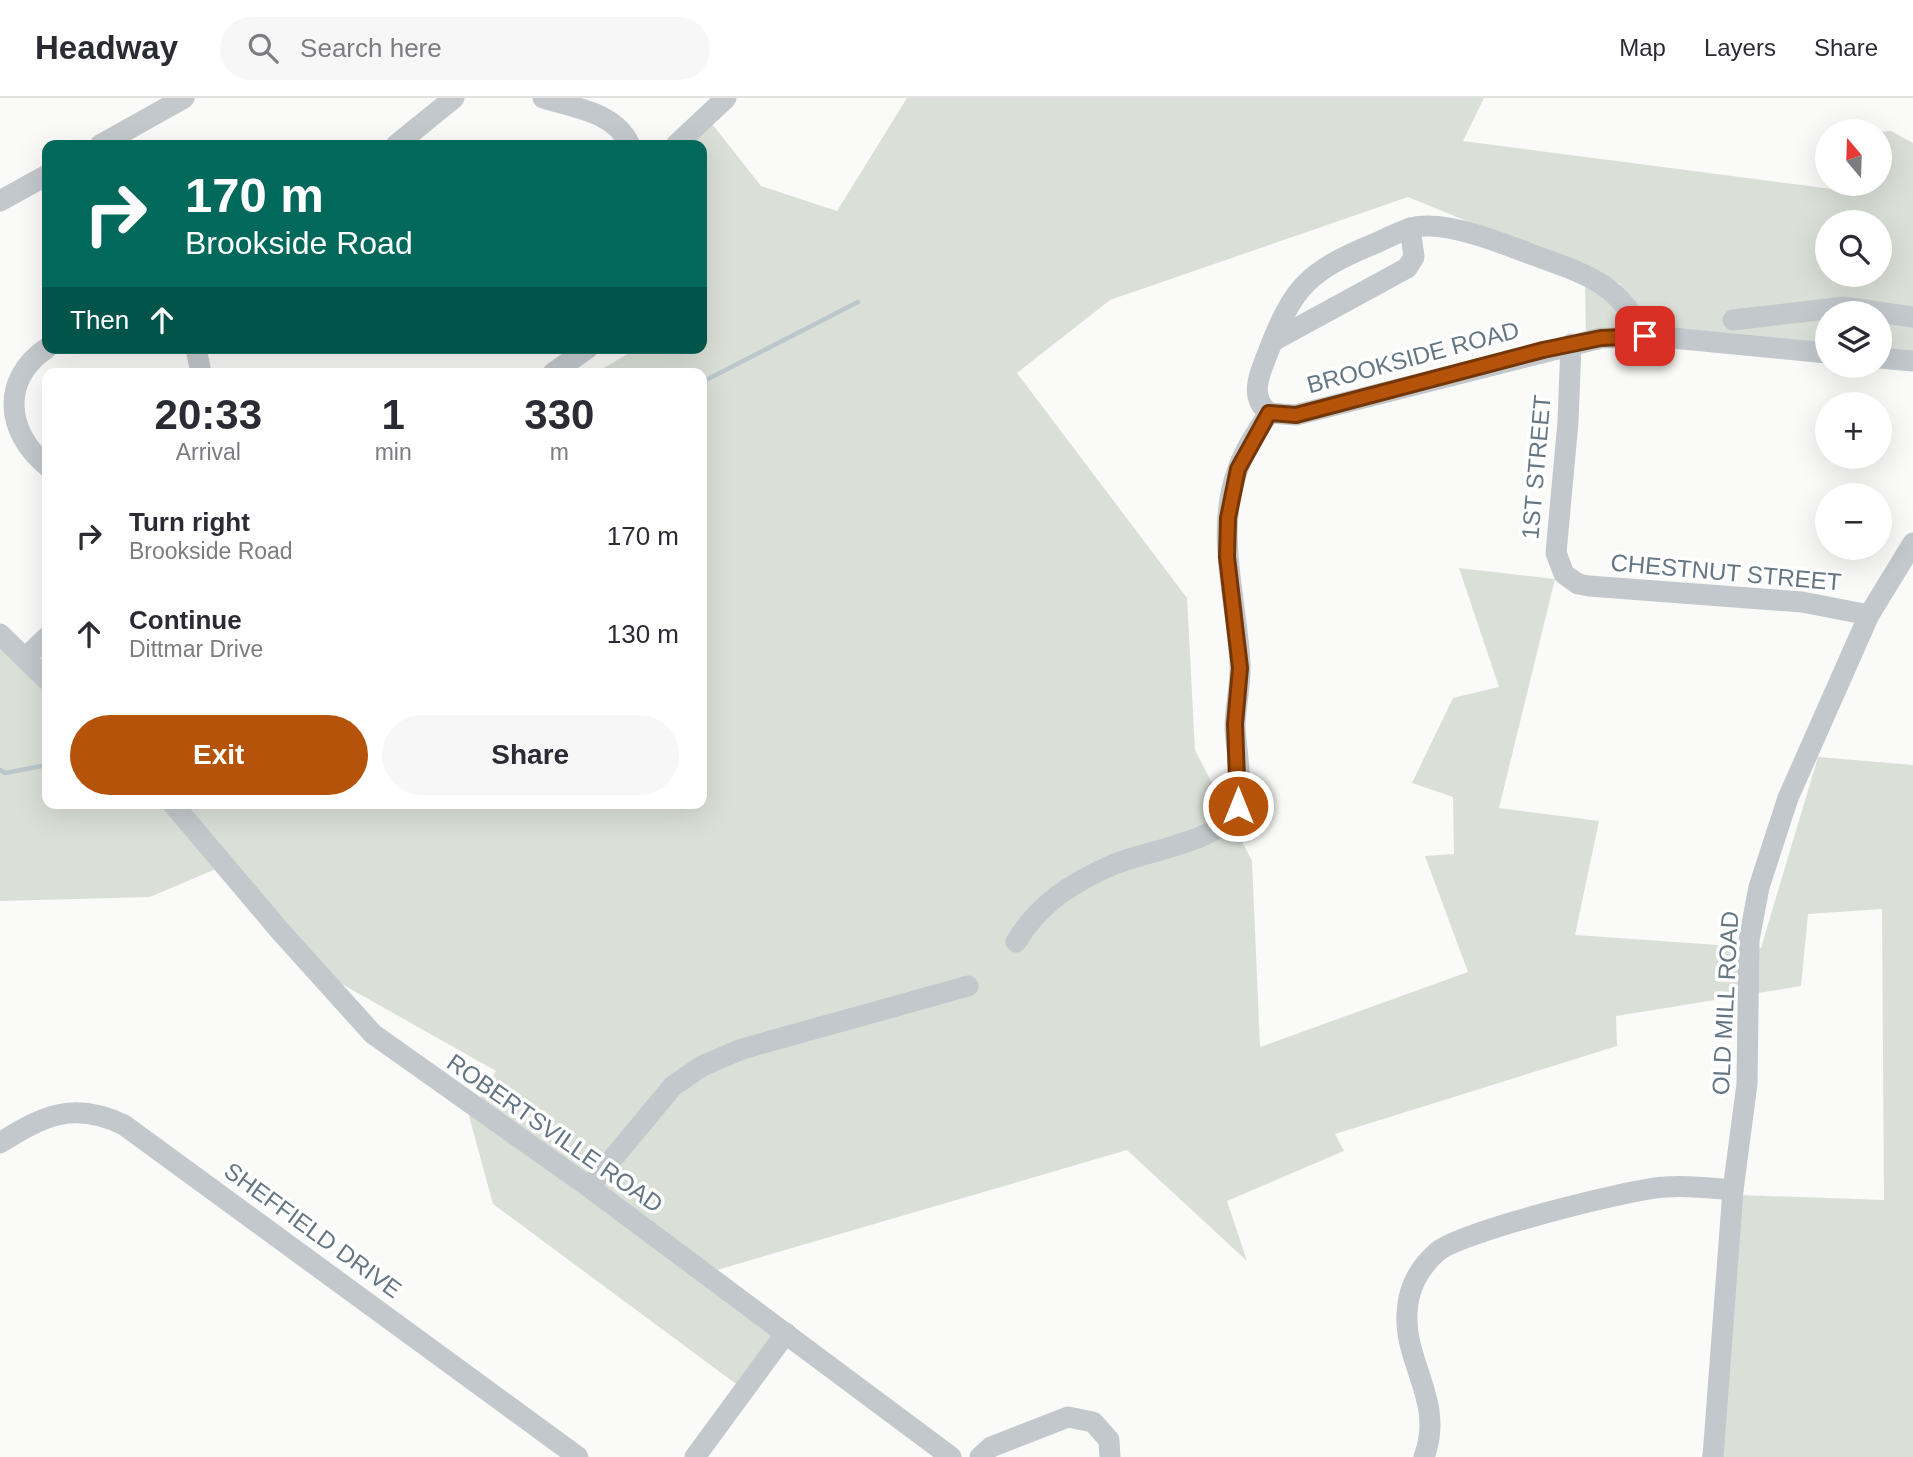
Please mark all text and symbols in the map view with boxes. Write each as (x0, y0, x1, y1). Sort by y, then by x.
search box (220, 17, 710, 80)
text: Headway (35, 29, 178, 66)
icon: search (244, 29, 282, 67)
text: Search here (300, 33, 442, 63)
text: Map (1619, 34, 1666, 61)
text: Layers (1704, 34, 1776, 61)
text: Share (1814, 34, 1878, 61)
north arrow (1815, 119, 1892, 196)
map controls (1815, 119, 1892, 560)
icon: right (70, 168, 161, 259)
text: 170 m (185, 168, 324, 222)
button: search (1815, 210, 1892, 287)
text: Brookside Road (185, 225, 413, 261)
icon: ahead (143, 301, 181, 339)
button: layers (1815, 301, 1892, 378)
text: Then (70, 305, 129, 335)
pin (1615, 306, 1675, 366)
street label: BROOKSIDE ROAD (1304, 316, 1522, 398)
icon: arrive (1626, 317, 1664, 355)
text: 20:33 (155, 391, 262, 438)
text: 1 (381, 391, 405, 438)
text: 330 (524, 391, 594, 438)
button: + (1815, 392, 1892, 469)
street label: 1ST STREET (1516, 393, 1556, 540)
text: Arrival (176, 439, 241, 465)
text: min (375, 439, 412, 465)
text: m (550, 439, 569, 465)
button: − (1815, 483, 1892, 560)
text: Turn right (129, 507, 250, 537)
icon: right (70, 517, 108, 555)
text: 170 m (607, 521, 679, 551)
text: Brookside Road (129, 538, 293, 564)
street label: CHESTNUT STREET (1609, 548, 1843, 596)
text: Continue (129, 605, 242, 635)
icon: ahead (70, 615, 108, 653)
text: 130 m (607, 619, 679, 649)
text: Dittmar Drive (129, 636, 263, 662)
button: Exit (70, 715, 368, 795)
button: Share (382, 715, 679, 795)
position arrow (1201, 769, 1275, 843)
street label: OLD MILL ROAD (1707, 910, 1743, 1096)
street label: ROBERTSVILLE ROAD (442, 1048, 668, 1218)
street label: SHEFFIELD DRIVE (219, 1157, 407, 1303)

